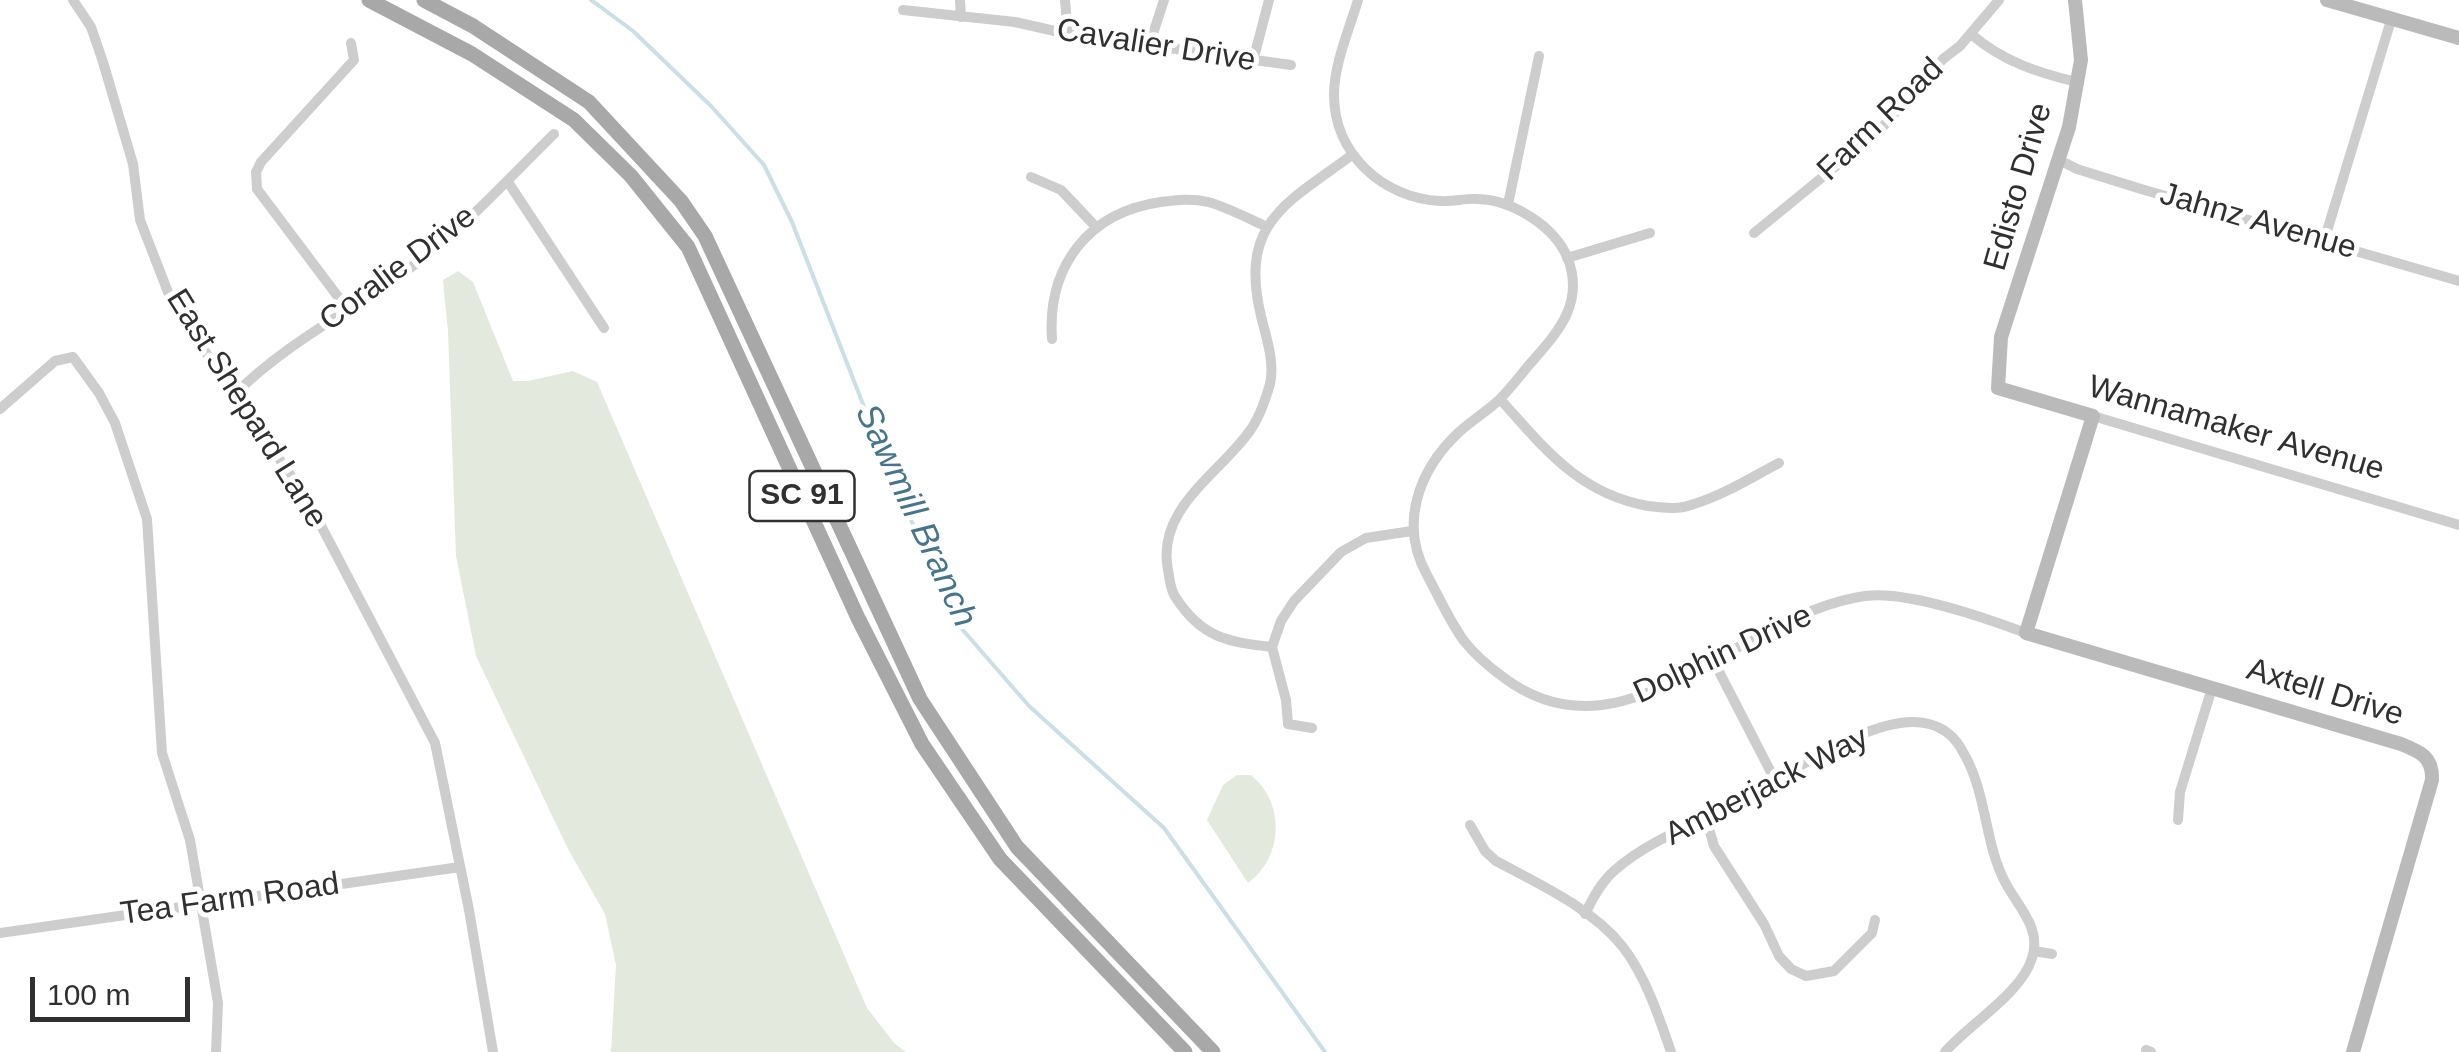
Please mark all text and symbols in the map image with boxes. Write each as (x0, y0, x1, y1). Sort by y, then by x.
street label: Cavalier Drive (1054, 11, 1258, 81)
street label: Farm Road (1810, 51, 1952, 189)
street label: Edisto Drive (1977, 99, 2061, 275)
street label: Jahnz Avenue (2156, 176, 2360, 268)
street label: Coralie Drive (313, 198, 483, 340)
street label: East Shepard Lane (157, 283, 335, 535)
street label: Wannamaker Avenue (2084, 368, 2388, 490)
water label: Sawmill Branch (845, 398, 985, 634)
road number: SC 91 (750, 471, 854, 521)
street label: Dolphin Drive (1628, 597, 1818, 713)
street label: Axtell Drive (2242, 651, 2408, 735)
street label: Amberjack Way (1659, 719, 1875, 855)
street label: Tea Farm Road (118, 866, 342, 934)
scale bar (35, 957, 195, 1019)
text: 100 m (47, 978, 130, 1011)

